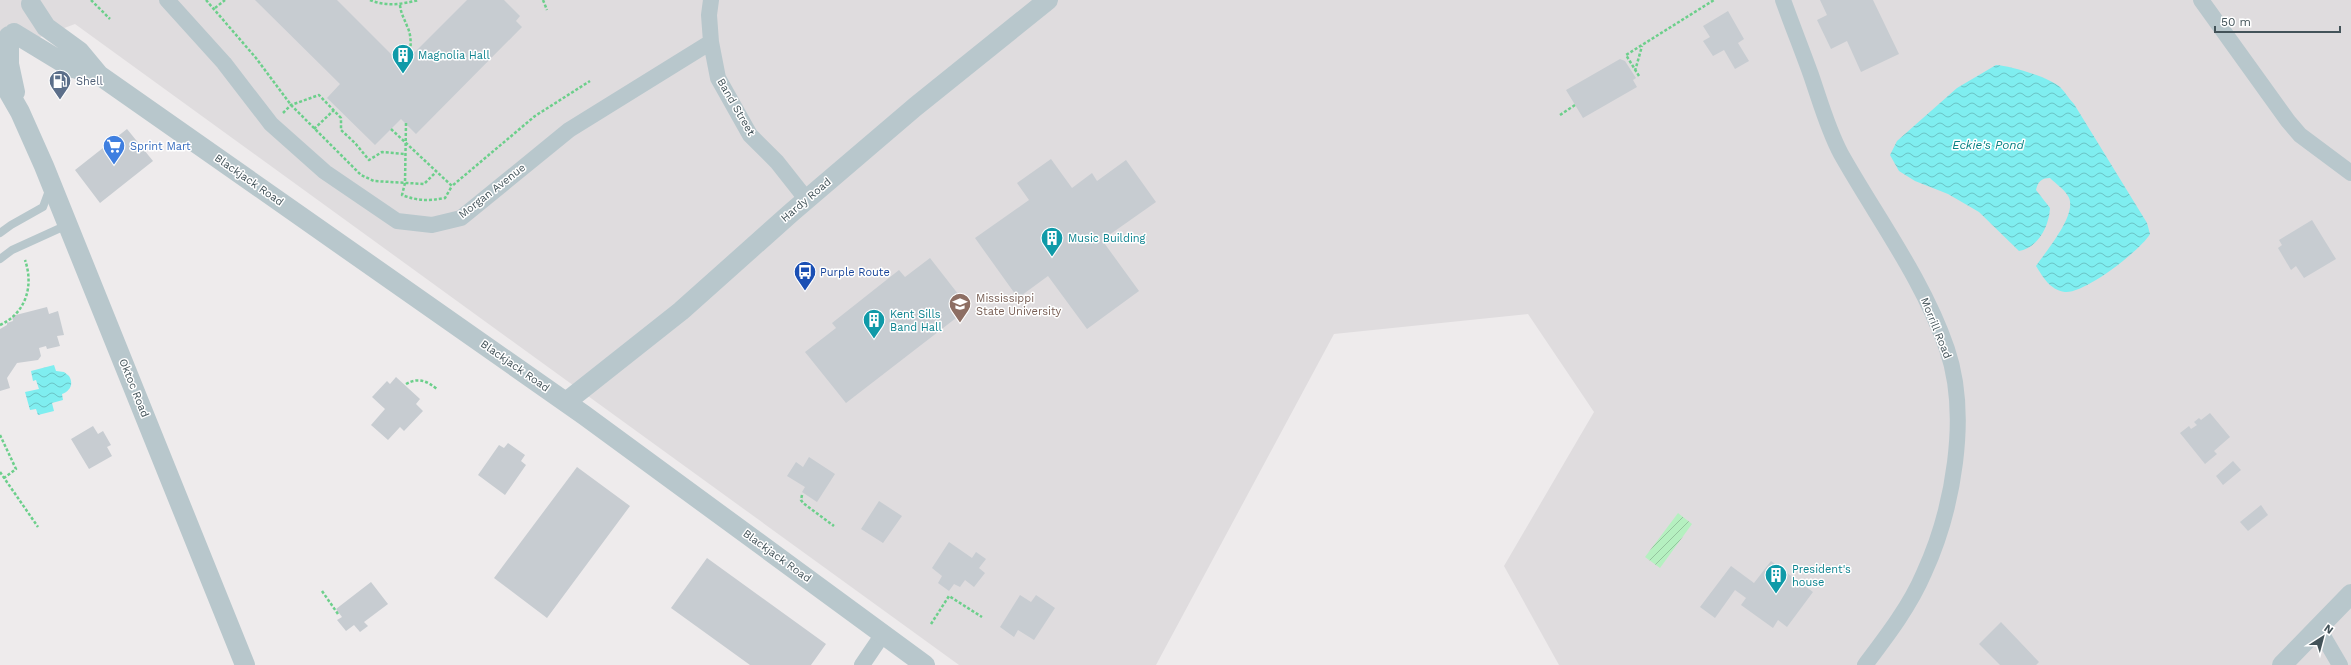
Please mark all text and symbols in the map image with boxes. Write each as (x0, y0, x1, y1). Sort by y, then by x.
scale bar (2215, 8, 2340, 34)
text: 50 m (2221, 15, 2251, 29)
building icon: Magnolia Hall (390, 42, 416, 75)
place label: Magnolia Hall (418, 49, 490, 62)
fuel station icon: Shell (47, 68, 73, 101)
place label: Shell (76, 75, 104, 88)
street label: Band Street (714, 76, 758, 138)
supermarket icon: Sprint Mart (101, 133, 127, 166)
water label: Eckie's Pond (1952, 138, 2024, 152)
place label: Sprint Mart (130, 140, 191, 153)
street label: Blackjack Road (212, 151, 286, 209)
street label: Morgan Avenue (456, 161, 528, 221)
street label: Hardy Road (778, 175, 834, 225)
building icon: Music Building (1039, 225, 1065, 258)
place label: Music Building (1068, 232, 1146, 245)
bus stop icon: Purple Route (792, 259, 818, 292)
place label: Purple Route (820, 266, 890, 279)
school or university icon: Mississippi State University (947, 291, 973, 324)
place label: Mississippi State University (976, 292, 1061, 318)
street label: Morrill Road (1918, 296, 1954, 360)
building icon: Kent Sills Band Hall (861, 307, 887, 340)
place label: Kent Sills Band Hall (890, 308, 942, 334)
street label: Blackjack Road (478, 337, 552, 395)
street label: Oktoc Road (116, 357, 152, 419)
street label: Blackjack Road (740, 527, 814, 585)
building icon: President's house (1763, 562, 1789, 595)
place label: President's house (1792, 563, 1851, 589)
north arrow (2303, 617, 2343, 657)
text: N (2321, 622, 2336, 637)

